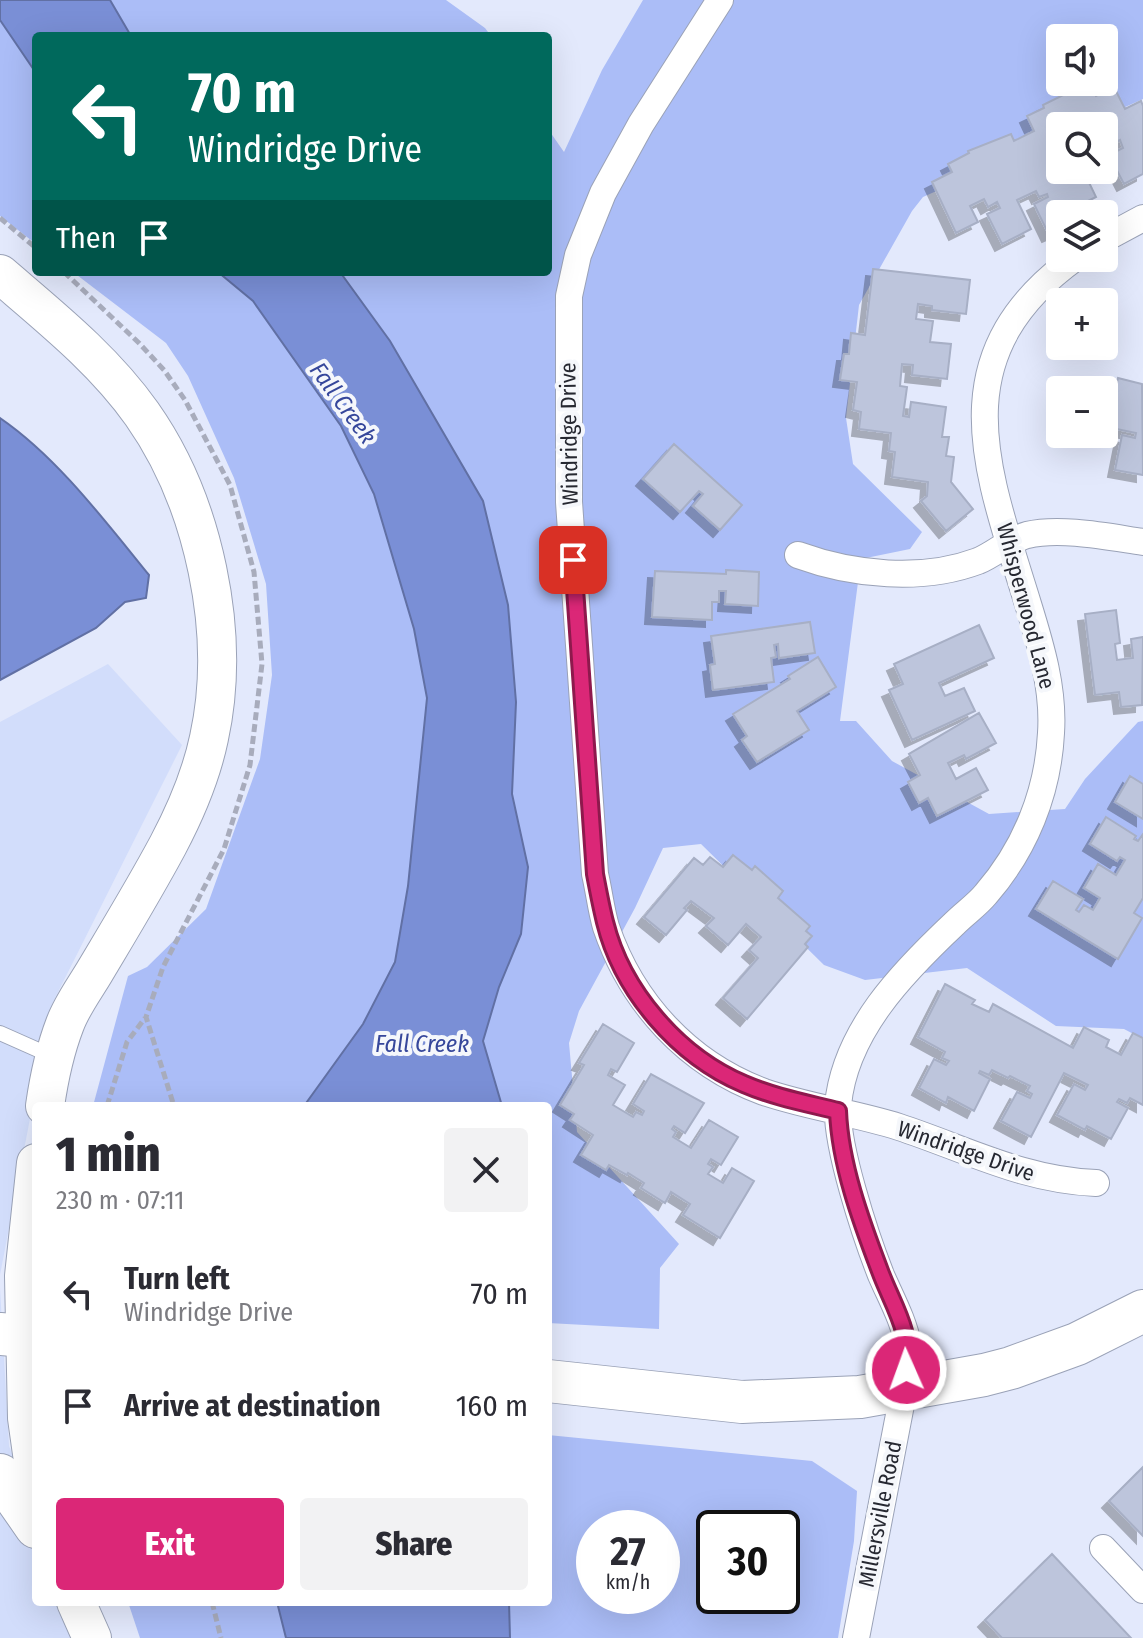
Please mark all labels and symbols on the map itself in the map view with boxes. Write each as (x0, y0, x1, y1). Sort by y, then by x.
water label: Fall Creek (304, 357, 382, 449)
street label: Windridge Drive (554, 362, 584, 506)
street label: Whisperwood Lane (991, 520, 1061, 692)
pin (539, 526, 607, 594)
water label: Fall Creek (375, 1030, 469, 1058)
street label: Windridge Drive (894, 1115, 1038, 1187)
position arrow (864, 1328, 948, 1412)
street label: Millersville Road (853, 1439, 907, 1589)
speed limit sign: 30 (696, 1510, 800, 1614)

